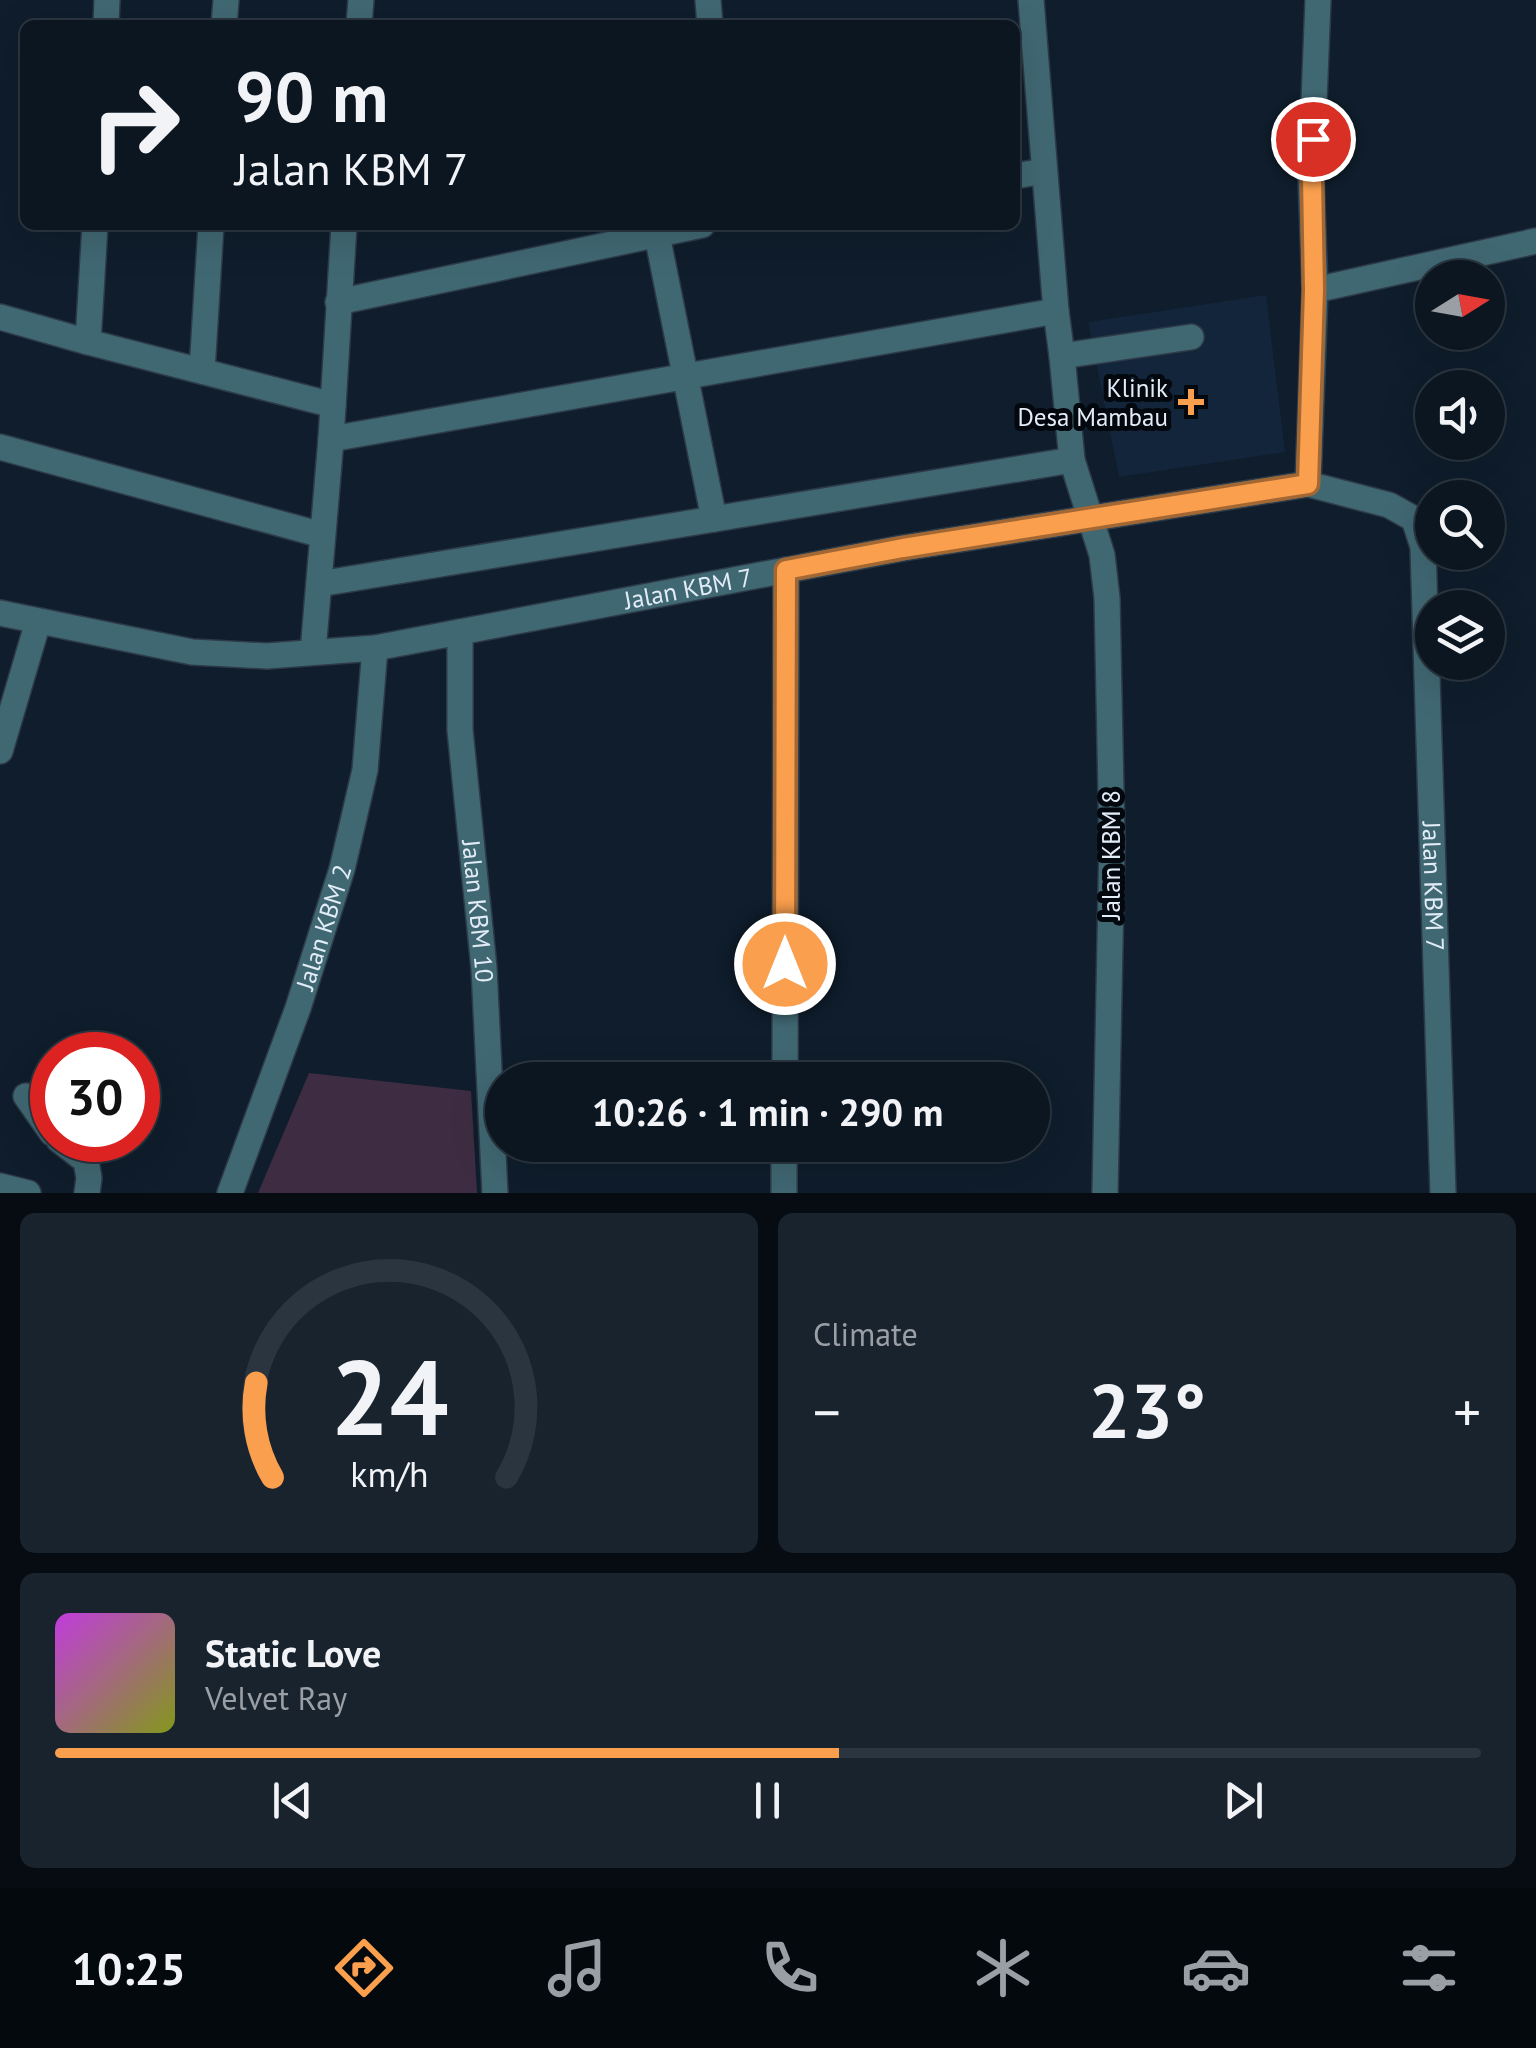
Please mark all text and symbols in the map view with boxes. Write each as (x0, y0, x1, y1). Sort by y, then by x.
text: 90 m (235, 51, 388, 141)
icon: right (70, 60, 200, 190)
pin (1271, 97, 1356, 182)
icon: arrive (1286, 112, 1341, 167)
text: Jalan KBM 7 (235, 139, 468, 197)
north arrow (1415, 260, 1505, 350)
map controls (1415, 260, 1505, 680)
button: sound (1415, 370, 1505, 460)
place label: Klinik Desa Mambau (1017, 372, 1168, 433)
marker: Klinik Desa Mambau (1178, 389, 1204, 415)
button: search (1415, 480, 1505, 570)
street label: Jalan KBM 7 (620, 561, 755, 617)
button: layers (1415, 590, 1505, 680)
street label: Jalan KBM 8 (1095, 790, 1127, 921)
street label: Jalan KBM 7 (1415, 820, 1452, 952)
street label: Jalan KBM 10 (455, 837, 501, 983)
street label: Jalan KBM 2 (288, 860, 358, 995)
position arrow (733, 912, 837, 1016)
speed limit sign: 30 (30, 1032, 160, 1162)
text: 10:26 · 1 min · 290 m (592, 1087, 943, 1136)
text: Climate (813, 1313, 918, 1355)
text: 24 (330, 1329, 448, 1464)
text: 23° (1088, 1362, 1206, 1459)
text: − (813, 1376, 841, 1447)
text: + (1453, 1376, 1481, 1447)
text: km/h (350, 1451, 428, 1497)
text: Static Love (205, 1628, 381, 1677)
text: Velvet Ray (205, 1677, 347, 1719)
icon: previous (265, 1773, 320, 1828)
icon: pause (740, 1773, 795, 1828)
icon: next (1216, 1773, 1271, 1828)
icon: directions (329, 1933, 399, 2003)
icon: music (542, 1933, 612, 2003)
icon: phone (755, 1933, 825, 2003)
icon: climate (968, 1933, 1038, 2003)
icon: car (1181, 1933, 1251, 2003)
icon: filters (1394, 1933, 1464, 2003)
text: 10:25 (72, 1939, 186, 1997)

